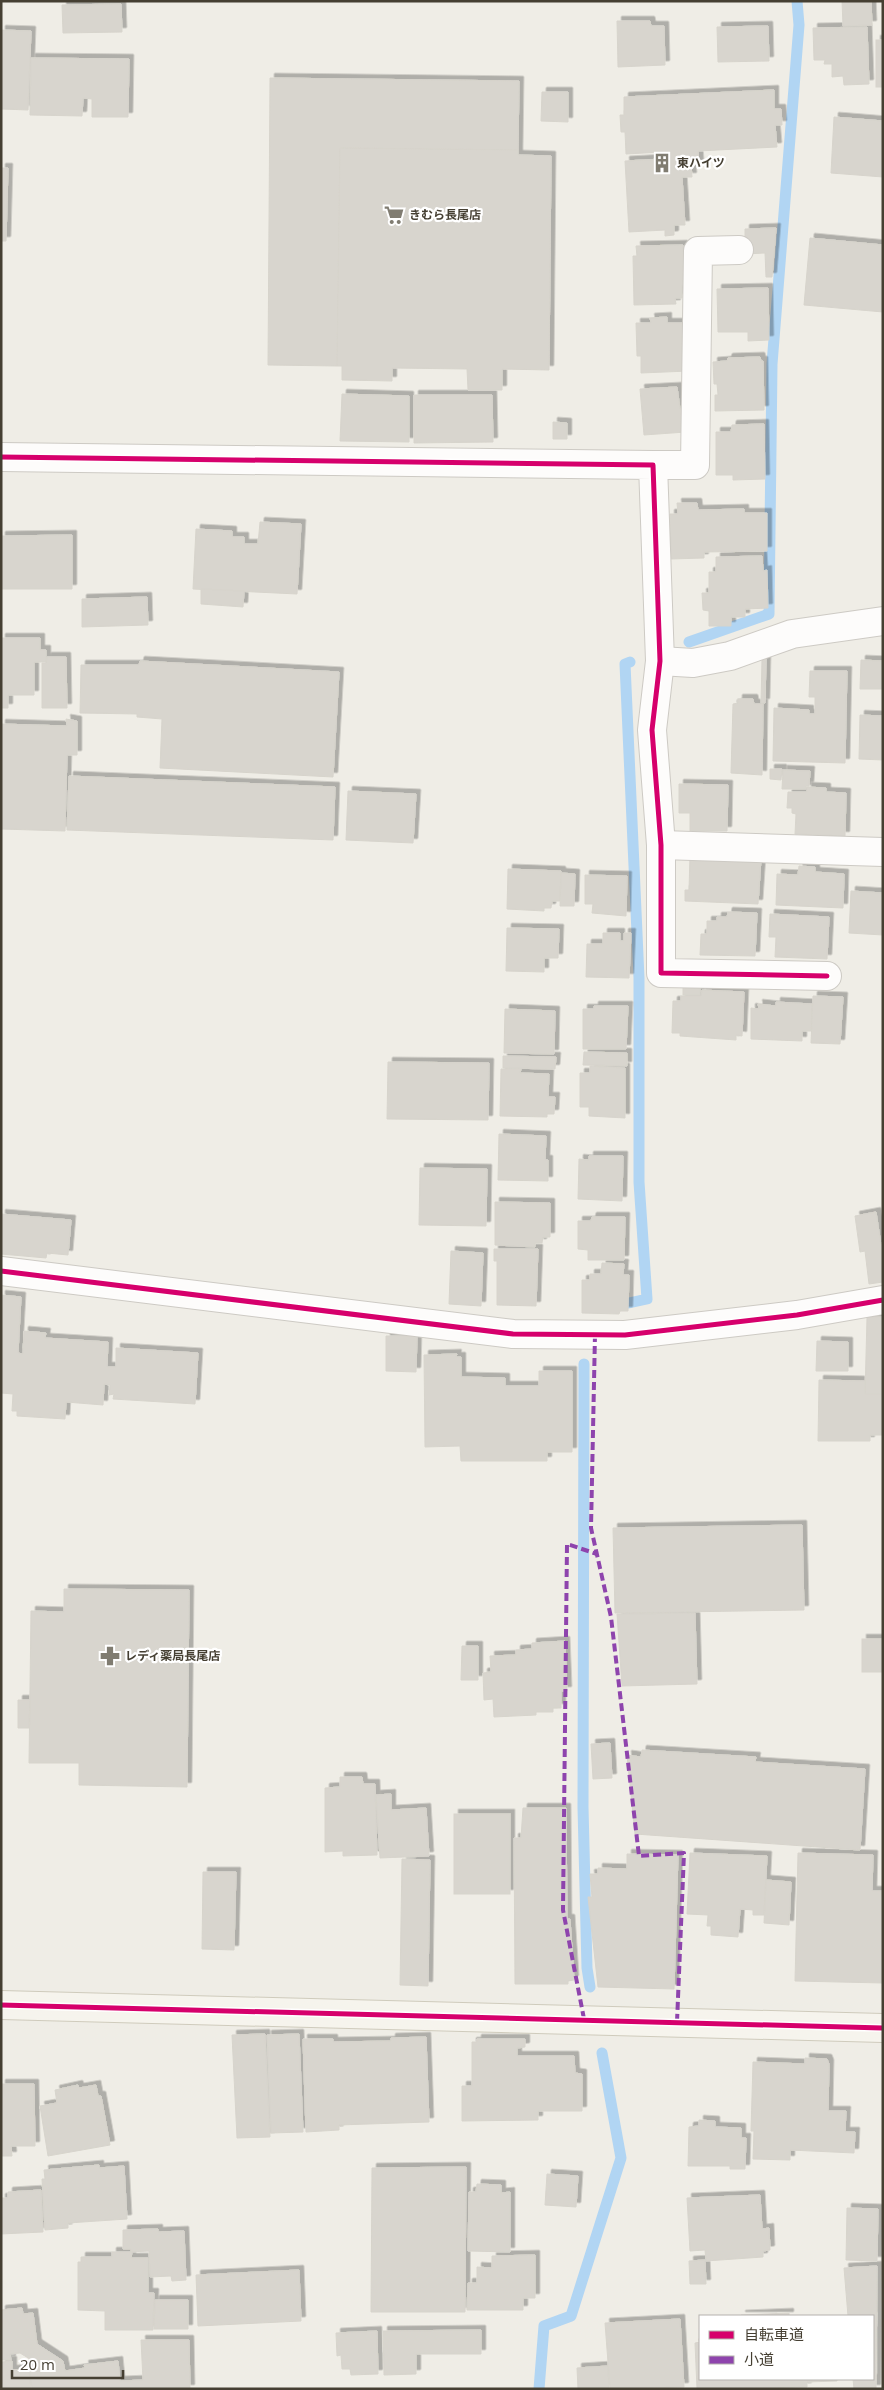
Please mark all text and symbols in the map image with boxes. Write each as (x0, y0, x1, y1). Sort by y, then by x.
building icon: 東ハイツ (651, 152, 673, 174)
place label: 東ハイツ (677, 154, 725, 171)
supermarket icon: きむら長尾店 (383, 204, 405, 226)
place label: きむら長尾店 (409, 206, 481, 223)
pharmacy icon: レディ薬局長尾店 (99, 1645, 121, 1667)
place label: レディ薬局長尾店 (125, 1647, 220, 1664)
legend (699, 2315, 874, 2380)
text: 自転車道 (744, 2324, 804, 2344)
scale bar (12, 2348, 124, 2380)
text: 小道 (744, 2349, 774, 2369)
text: 20 m (20, 2354, 55, 2374)

